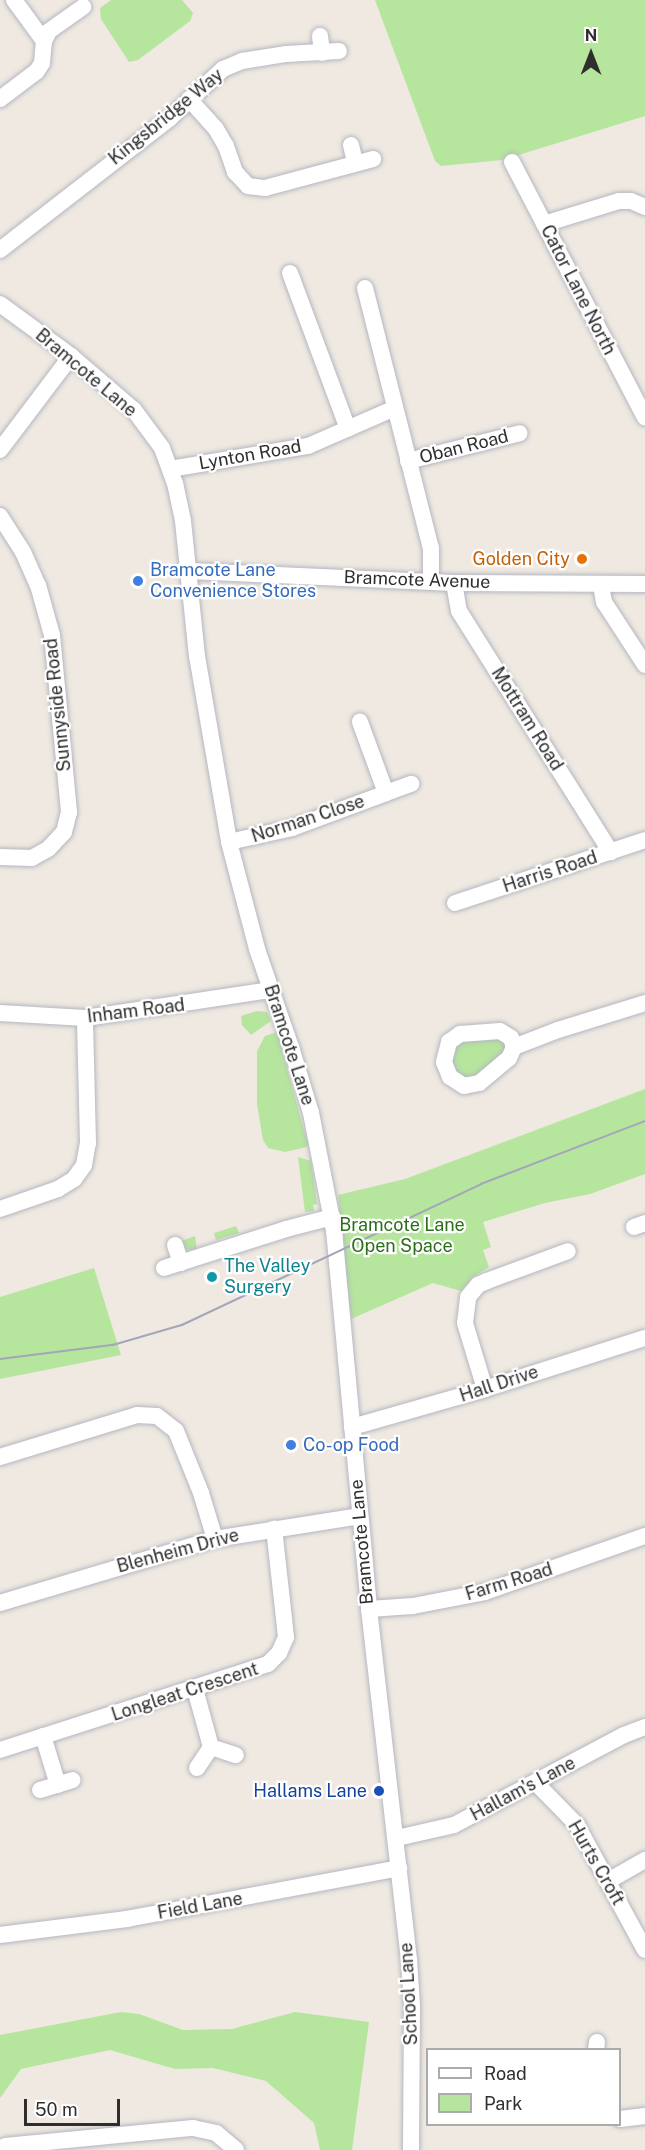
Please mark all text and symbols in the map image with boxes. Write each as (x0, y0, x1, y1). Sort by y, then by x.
north arrow (561, 24, 621, 84)
text: N (585, 26, 597, 45)
street label: Kingsbridge Way (104, 64, 228, 170)
street label: Cator Lane North (536, 221, 620, 359)
street label: Bramcote Lane (31, 324, 141, 422)
street label: Oban Road (417, 426, 511, 468)
street label: Lynton Road (197, 435, 303, 475)
place label: Golden City (472, 548, 570, 570)
marker: Golden City (575, 552, 589, 566)
place label: Bramcote Lane Convenience Stores (150, 560, 316, 602)
street label: Bramcote Avenue (343, 567, 491, 593)
marker: Bramcote Lane Convenience Stores (131, 574, 145, 588)
street label: Sunnyside Road (40, 637, 76, 773)
street label: Mottram Road (487, 663, 567, 775)
street label: Norman Close (249, 791, 367, 847)
street label: Harris Road (500, 847, 600, 897)
street label: Bramcote Lane (259, 982, 319, 1108)
street label: Inham Road (86, 994, 186, 1028)
park label: Bramcote Lane Open Space (339, 1215, 465, 1258)
place label: The Valley Surgery (224, 1256, 311, 1298)
marker: The Valley Surgery (205, 1270, 219, 1284)
street label: Hall Drive (457, 1361, 541, 1407)
place label: Co-op Food (303, 1434, 399, 1456)
marker: Co-op Food (284, 1438, 298, 1452)
street label: Bramcote Lane (346, 1478, 378, 1606)
street label: Blenheim Drive (114, 1524, 242, 1578)
street label: Farm Road (463, 1559, 555, 1605)
street label: Longleat Crescent (109, 1658, 261, 1726)
street label: Hallam's Lane (467, 1752, 579, 1826)
place label: Hallams Lane (253, 1780, 367, 1802)
marker: Hallams Lane (372, 1784, 386, 1798)
street label: Hurts Croft (563, 1817, 629, 1909)
street label: Field Lane (156, 1888, 244, 1924)
street label: School Lane (396, 1942, 422, 2046)
legend (426, 2048, 621, 2126)
text: Road (484, 2063, 527, 2084)
scale bar (27, 2087, 123, 2125)
text: Park (484, 2093, 522, 2114)
text: 50 m (35, 2099, 78, 2120)

